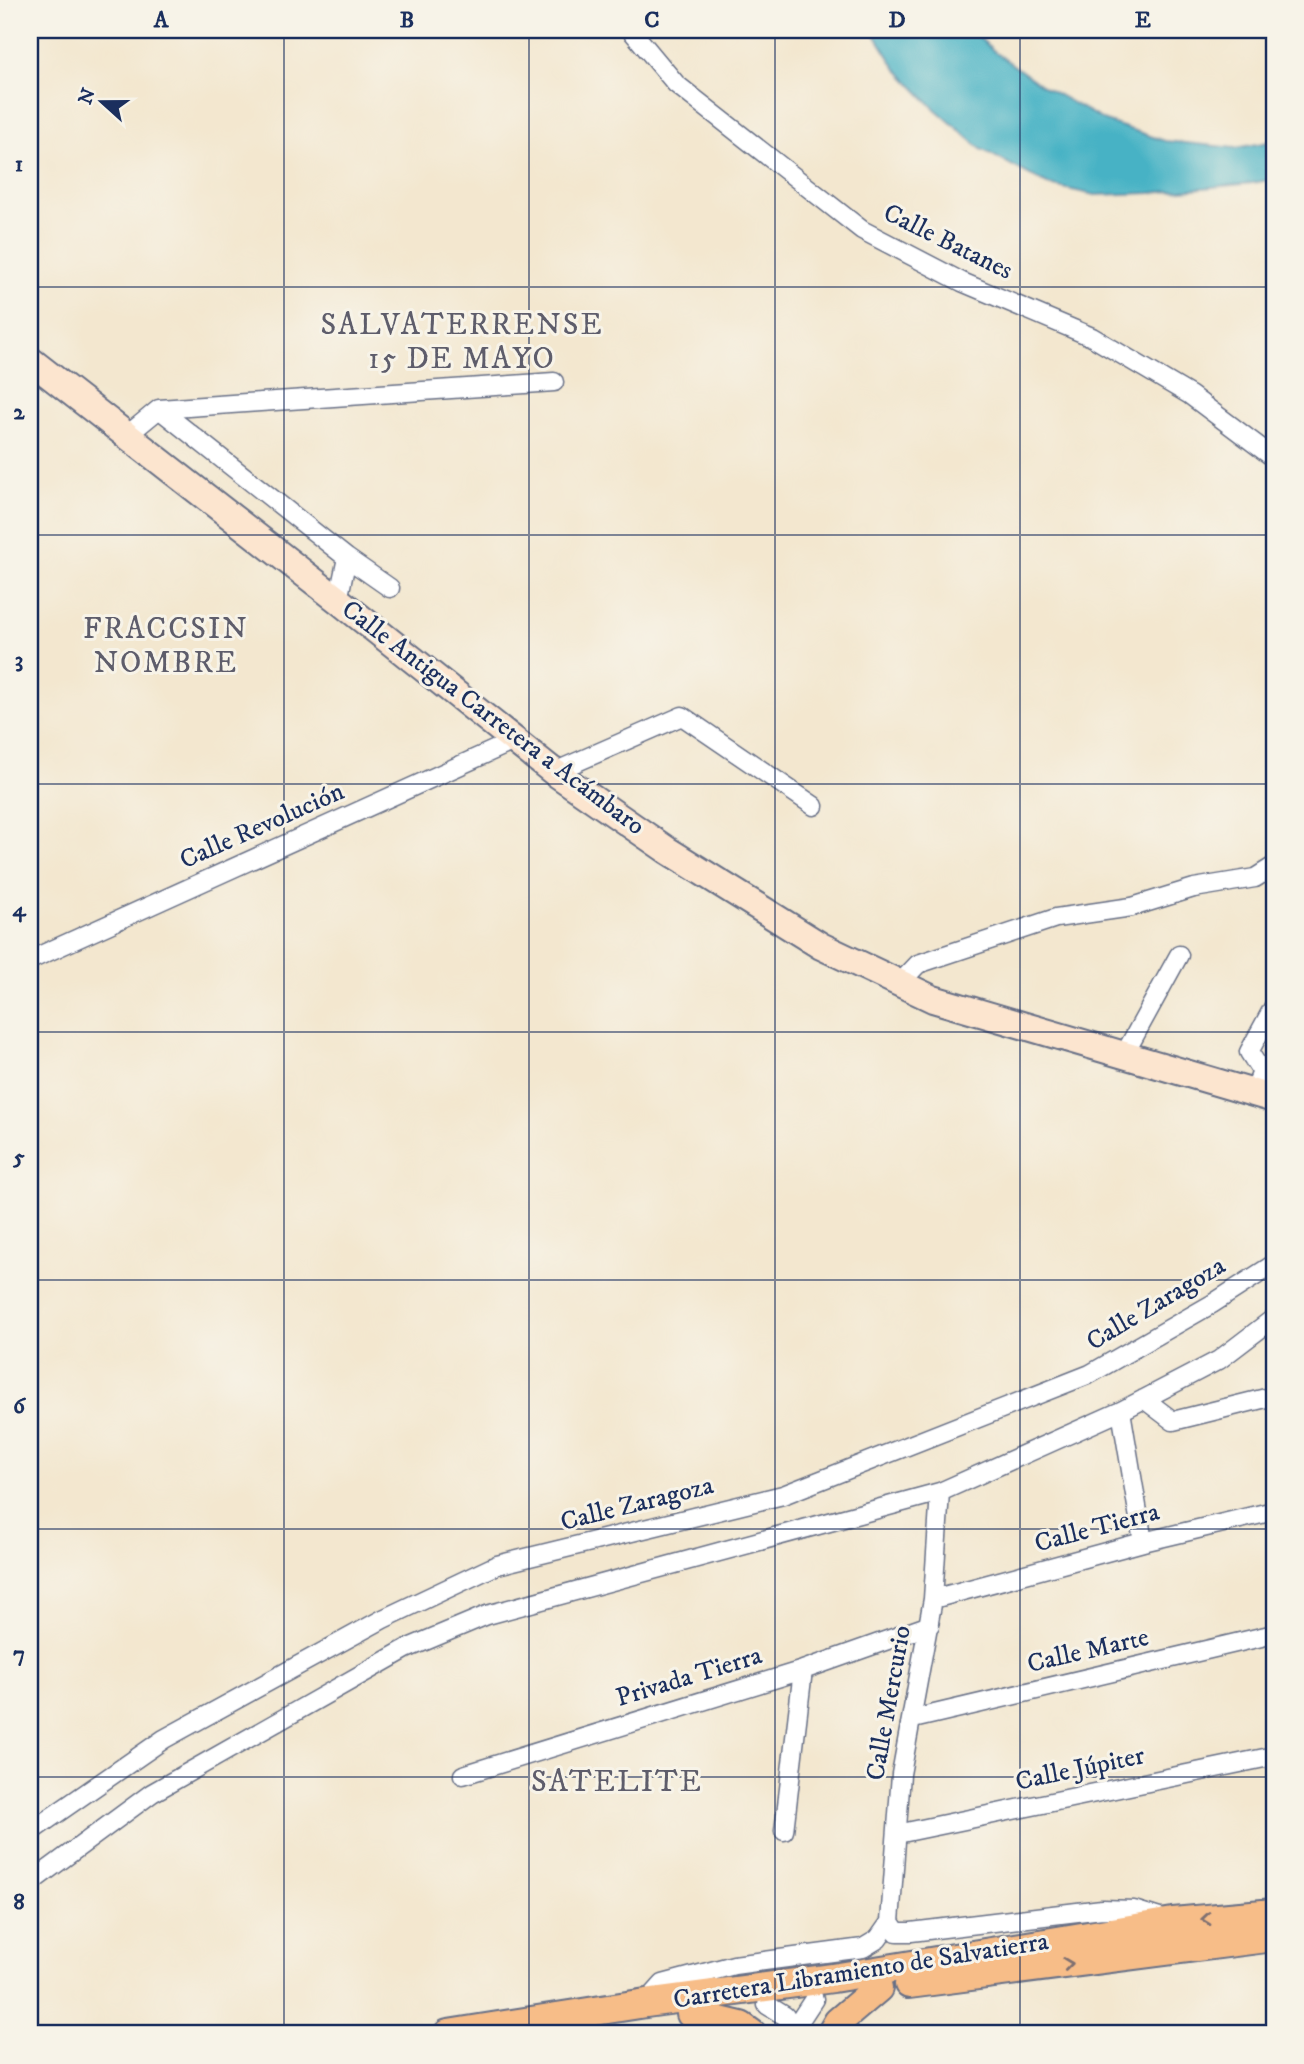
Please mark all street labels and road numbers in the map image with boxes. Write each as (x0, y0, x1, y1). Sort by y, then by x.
street label: Calle Batanes (878, 196, 1018, 288)
street label: Calle Antigua Carretera a Acámbaro (335, 593, 651, 843)
street label: Calle Revolución (175, 775, 350, 877)
street label: Calle Zaragoza (1081, 1250, 1231, 1358)
street label: Calle Zaragoza (557, 1469, 717, 1539)
street label: Calle Tierra (1031, 1496, 1163, 1560)
street label: Calle Marte (1024, 1621, 1152, 1681)
street label: Calle Mercurio (859, 1623, 919, 1783)
street label: Privada Tierra (612, 1639, 766, 1715)
street label: Calle Júpiter (1012, 1739, 1148, 1799)
street label: Carretera Libramiento de Salvatierra (671, 1925, 1051, 2017)

